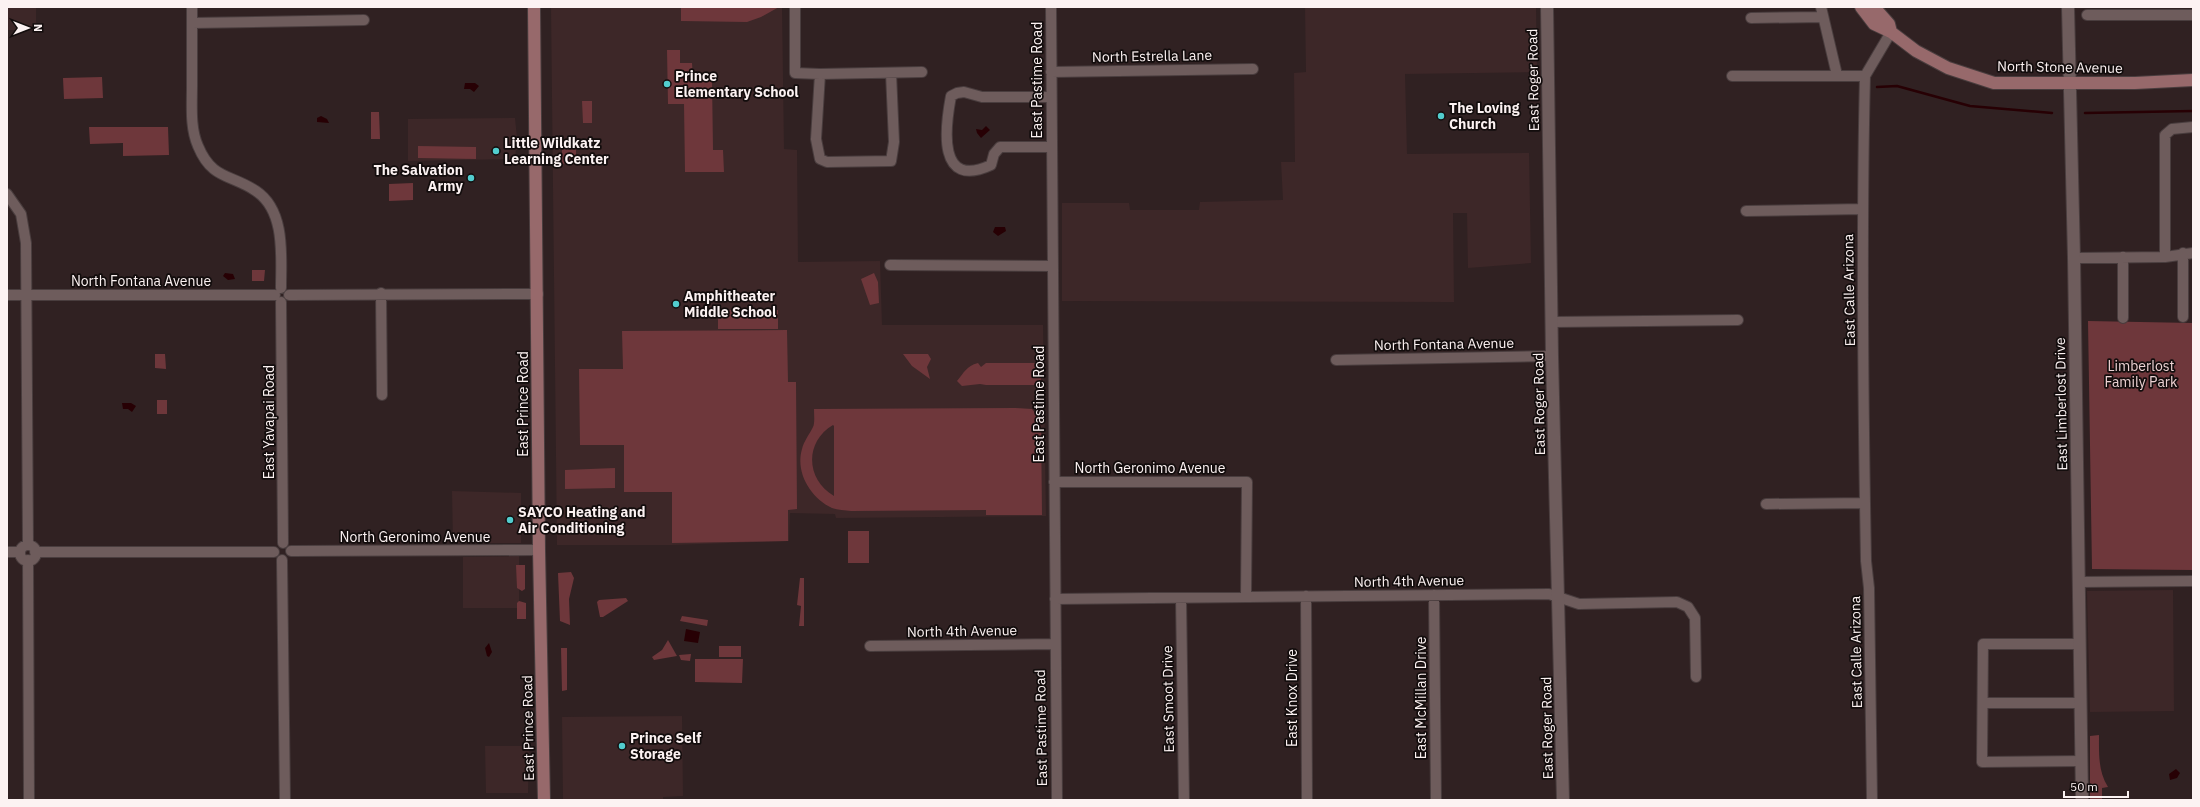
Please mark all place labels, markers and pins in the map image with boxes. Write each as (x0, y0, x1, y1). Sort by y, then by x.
place label: Prince Elementary School (675, 67, 799, 101)
marker: Prince Elementary School (662, 79, 672, 89)
place label: The Loving Church (1449, 99, 1520, 133)
marker: The Loving Church (1436, 111, 1446, 121)
place label: Little Wildkatz Learning Center (504, 134, 609, 168)
marker: Little Wildkatz Learning Center (491, 146, 501, 156)
place label: The Salvation Army (374, 161, 464, 195)
marker: The Salvation Army (466, 173, 476, 183)
place label: Amphitheater Middle School (684, 287, 776, 321)
marker: Amphitheater Middle School (671, 299, 681, 309)
place label: SAYCO Heating and Air Conditioning (518, 503, 645, 537)
marker: SAYCO Heating and Air Conditioning (505, 515, 515, 525)
place label: Prince Self Storage (630, 729, 701, 763)
marker: Prince Self Storage (617, 741, 627, 751)

